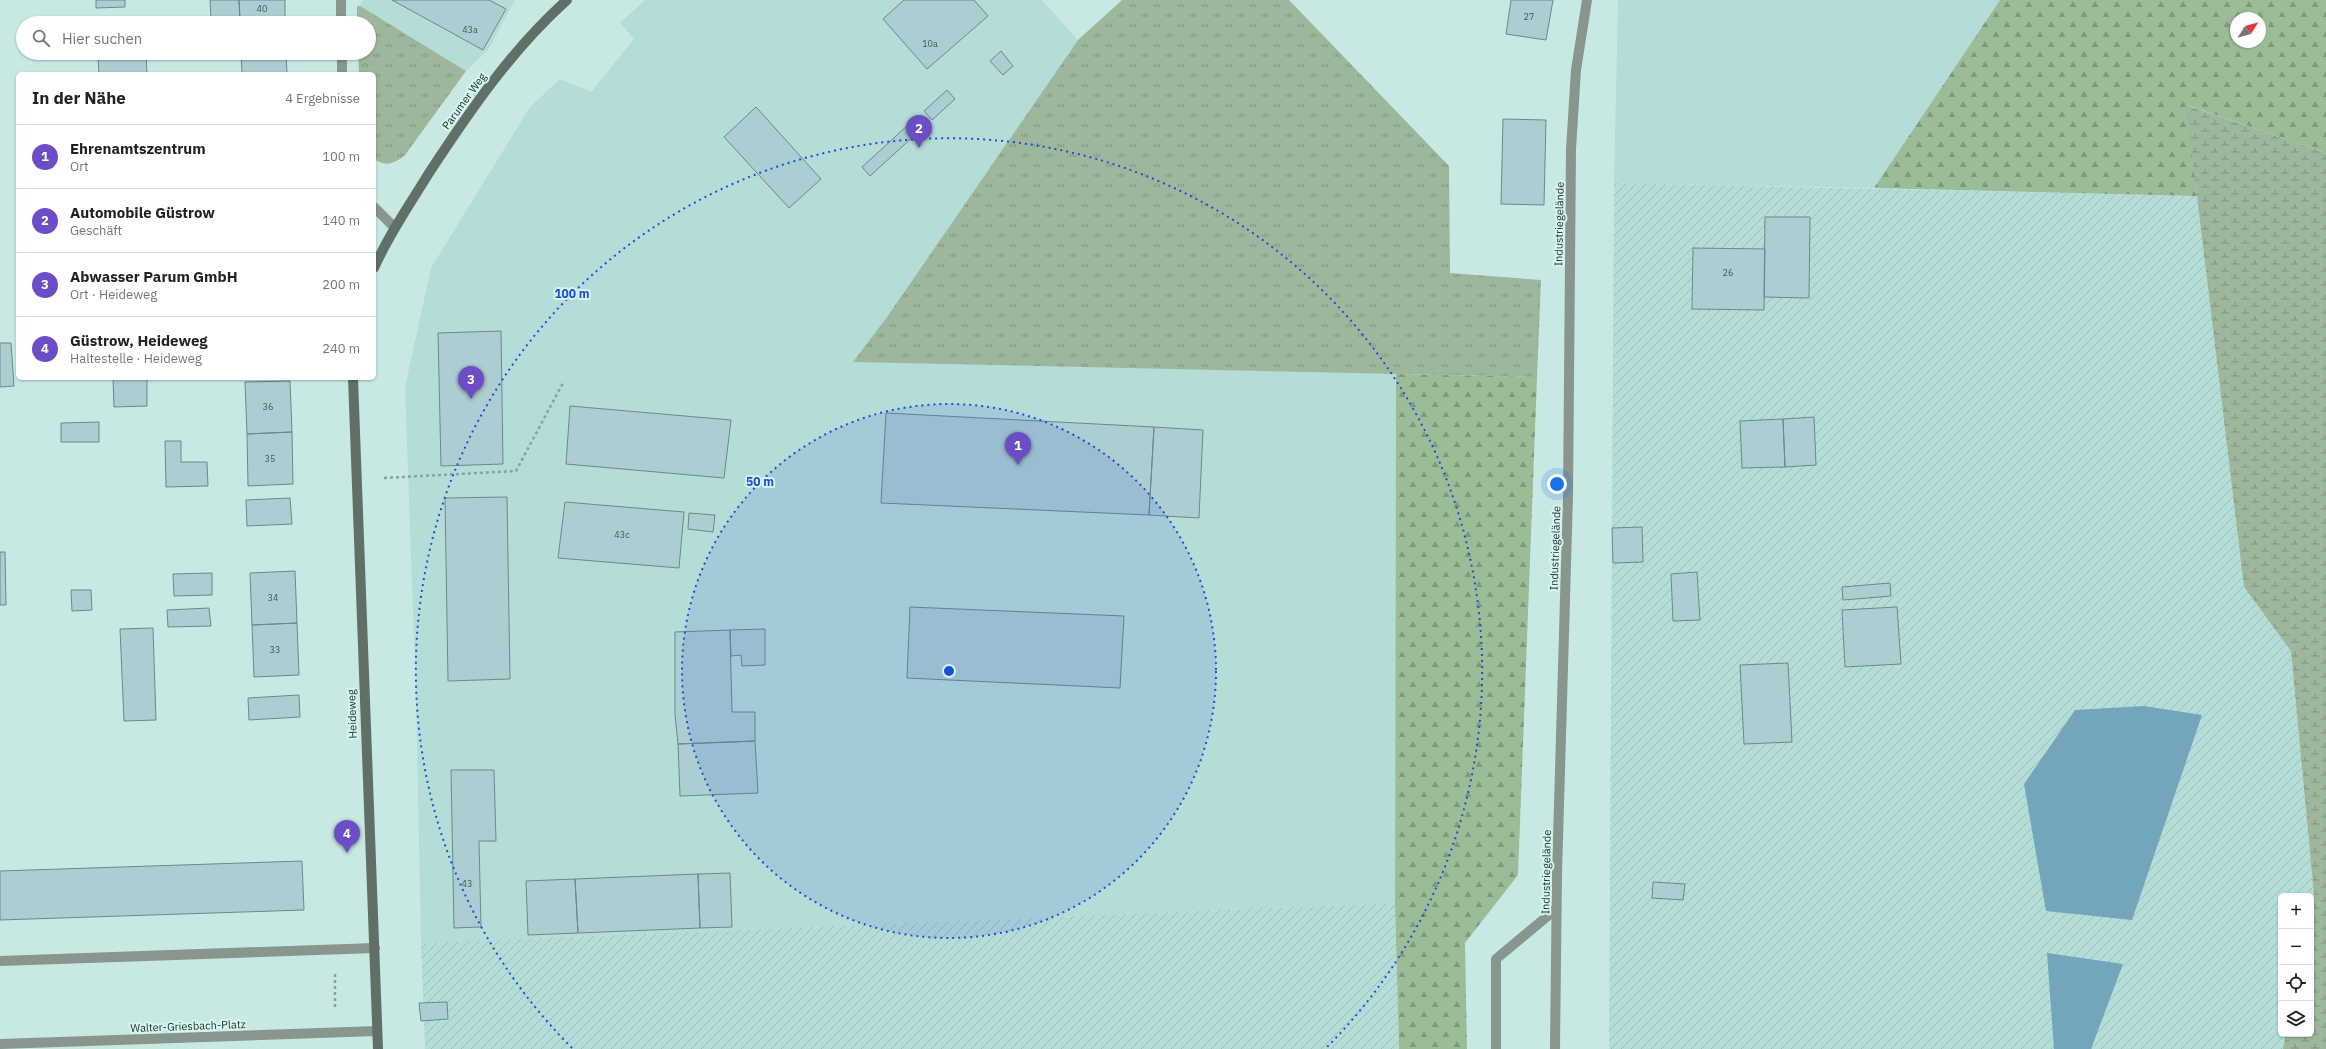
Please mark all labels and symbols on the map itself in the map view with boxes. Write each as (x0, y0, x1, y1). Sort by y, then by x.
house number: 40 (257, 3, 267, 14)
house number: 27 (1524, 11, 1534, 22)
north arrow (2230, 12, 2266, 48)
house number: 43a (462, 24, 478, 35)
house number: 10a (922, 38, 938, 49)
street label: Parumer Weg (439, 70, 489, 132)
pin: 2 (906, 115, 932, 148)
street label: Industriegelände (1551, 182, 1567, 266)
house number: 26 (1723, 267, 1733, 278)
text: 100 m (554, 286, 590, 301)
pin: 3 (458, 366, 484, 399)
house number: 36 (263, 401, 273, 412)
pin: 1 (1005, 432, 1031, 465)
house number: 35 (265, 453, 275, 464)
text: 50 m (746, 474, 774, 489)
your location (1547, 474, 1567, 494)
street label: Industriegelände (1547, 506, 1563, 590)
house number: 43c (614, 529, 630, 540)
house number: 34 (268, 592, 278, 603)
house number: 33 (270, 644, 280, 655)
centre of rings (942, 664, 956, 678)
street label: Heideweg (344, 689, 360, 739)
pin: 4 (334, 820, 360, 853)
street label: Industriegelände (1538, 830, 1554, 914)
house number: 43 (462, 878, 472, 889)
street label: Walter-Griesbach-Platz (130, 1017, 246, 1035)

